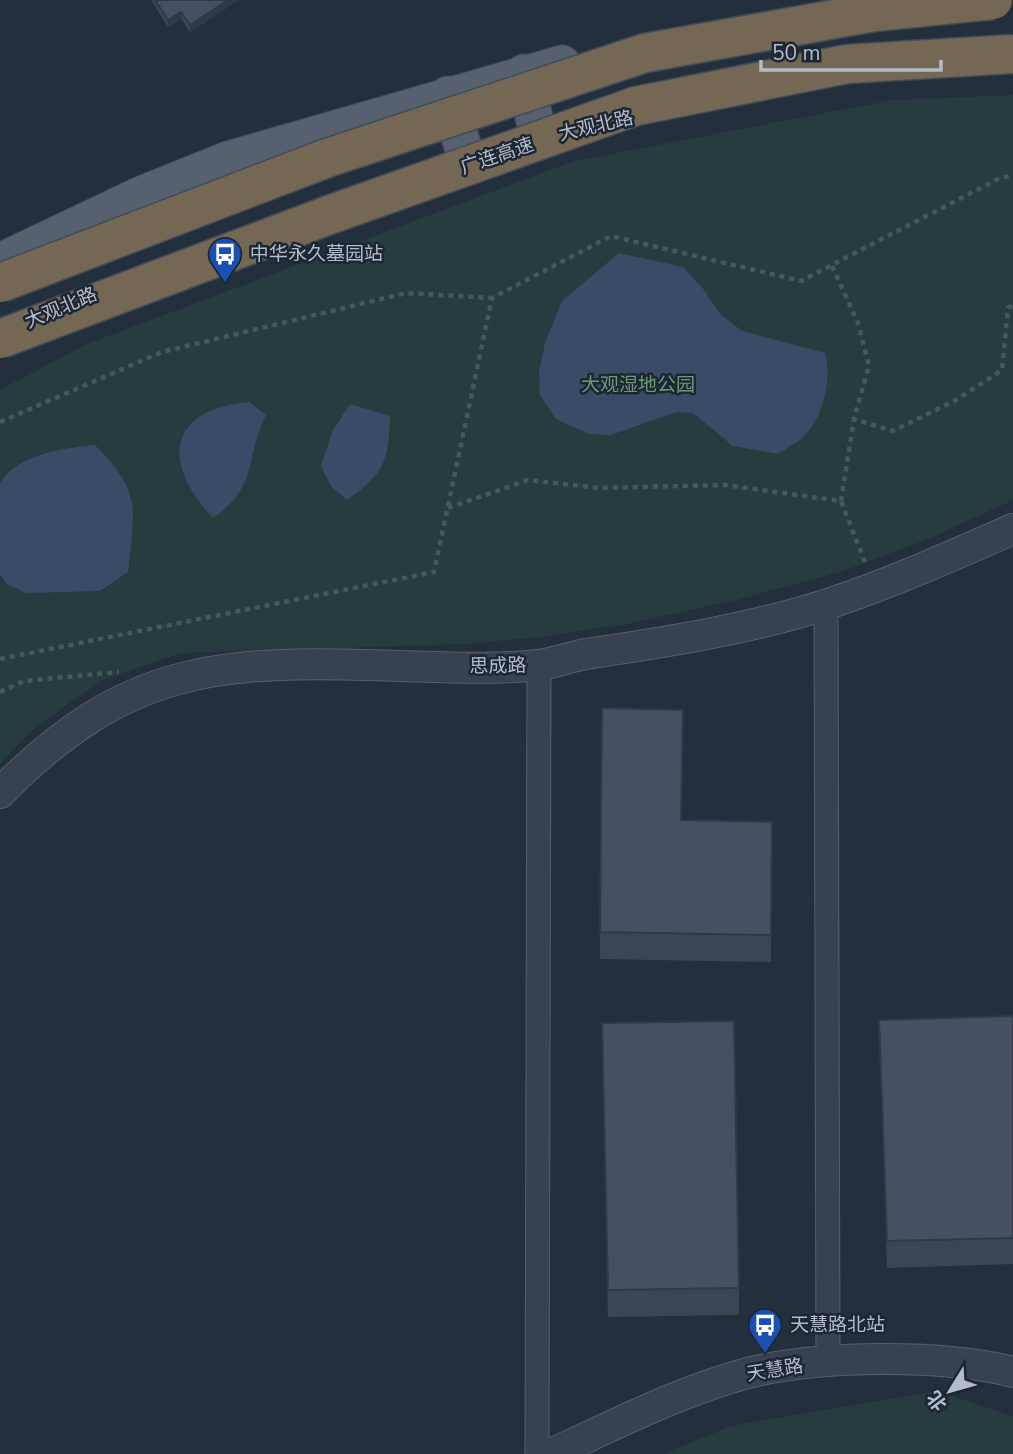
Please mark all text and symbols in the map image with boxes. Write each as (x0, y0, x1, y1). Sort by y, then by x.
scale bar (761, 28, 941, 72)
text: 50 m (772, 39, 821, 67)
street label: 大观北路 (556, 105, 636, 147)
street label: 广连高速 (457, 131, 537, 181)
bus stop icon: 中华永久墓园站 (206, 235, 244, 284)
place label: 中华永久墓园站 (250, 241, 383, 267)
street label: 大观北路 (21, 281, 101, 335)
park label: 大观湿地公园 (581, 372, 695, 398)
street label: 思成路 (469, 653, 527, 679)
bus stop icon: 天慧路北站 (746, 1306, 784, 1355)
place label: 天慧路北站 (790, 1312, 885, 1338)
street label: 天慧路 (745, 1353, 805, 1387)
north arrow (915, 1356, 985, 1426)
text: 北 (921, 1385, 953, 1416)

